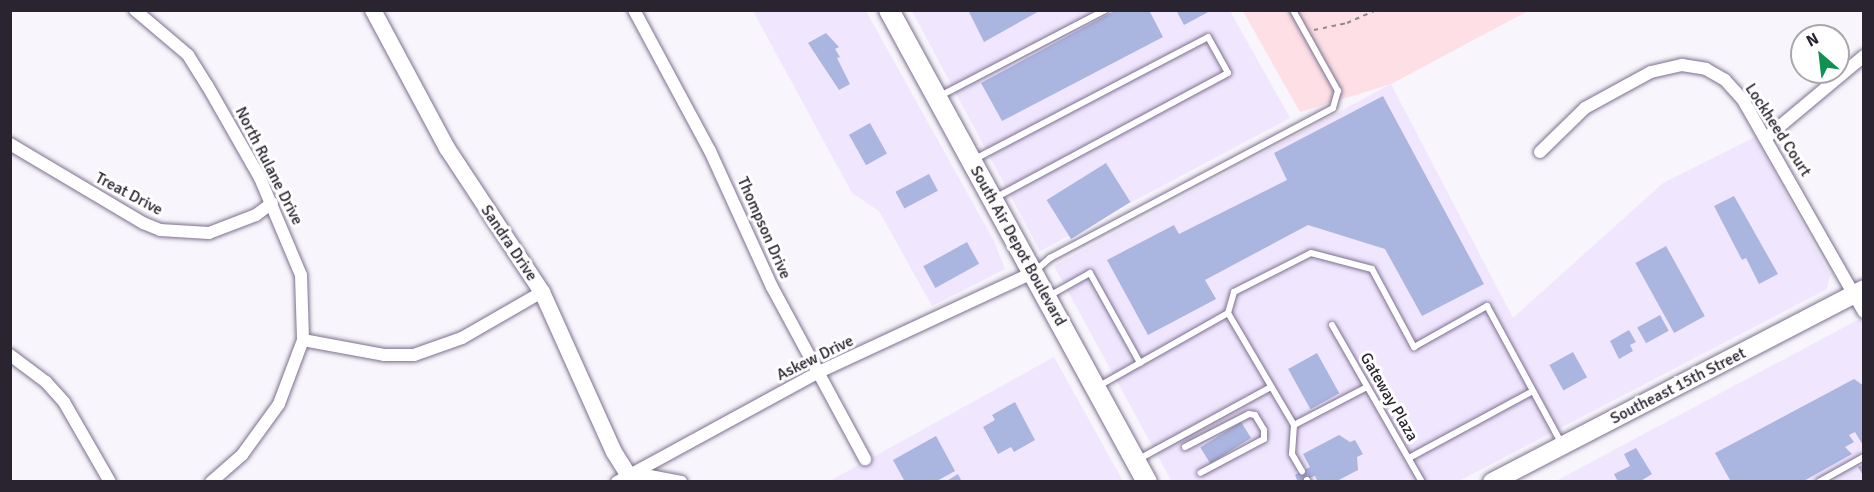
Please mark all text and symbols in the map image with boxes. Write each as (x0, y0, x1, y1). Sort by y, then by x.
north arrow (1790, 24, 1850, 84)
text: N (1803, 28, 1822, 51)
street label: Lockheed Court (1741, 80, 1815, 180)
street label: North Rulane Drive (231, 104, 307, 228)
street label: South Air Depot Boulevard (966, 163, 1070, 329)
street label: Treat Drive (92, 168, 166, 220)
street label: Thompson Drive (733, 174, 795, 282)
street label: Sandra Drive (477, 201, 541, 285)
street label: Askew Drive (773, 331, 857, 385)
street label: Southeast 15th Street (1607, 344, 1749, 428)
street label: Gateway Plaza (1356, 349, 1422, 445)

